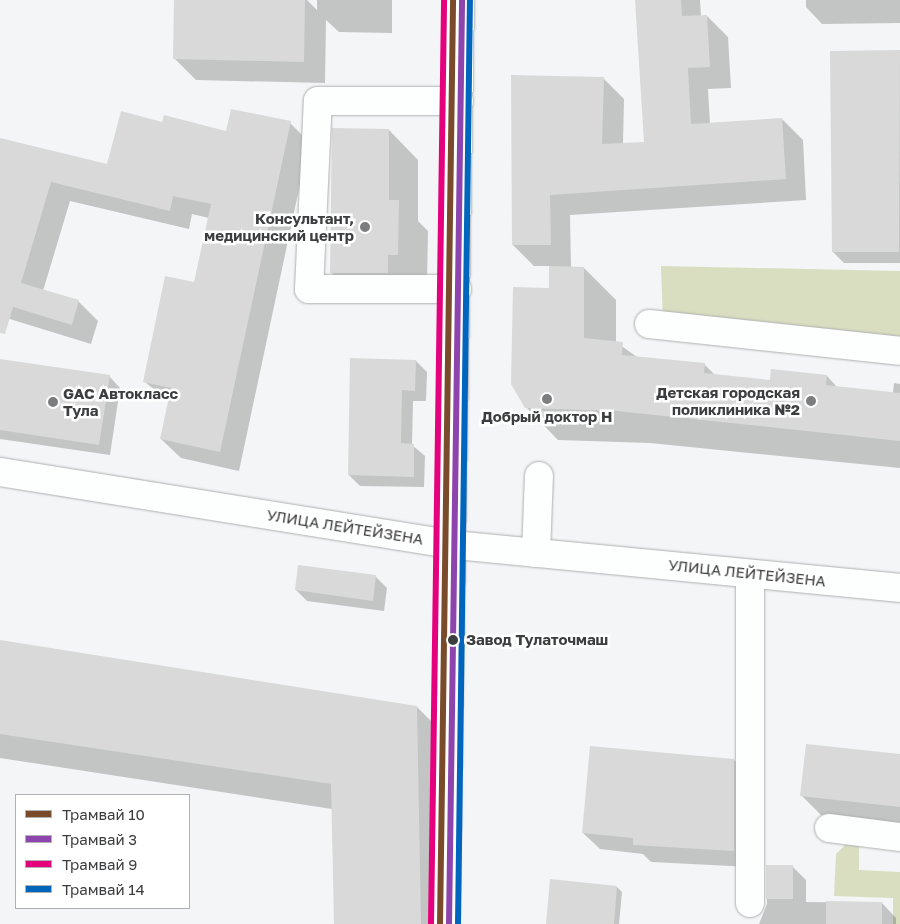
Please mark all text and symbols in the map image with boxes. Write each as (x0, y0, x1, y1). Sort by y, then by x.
place label: Консультант, медицинский центр (204, 209, 354, 244)
marker: Консультант, медицинский центр (358, 220, 372, 234)
place label: Детская городская поликлиника №2 (656, 383, 800, 418)
place label: GAC Автокласс Тула (63, 384, 178, 419)
marker: Добрый доктор Н (540, 392, 554, 406)
marker: Детская городская поликлиника №2 (804, 394, 818, 408)
marker: GAC Автокласс Тула (47, 396, 59, 408)
place label: Добрый доктор Н (482, 408, 612, 426)
street label: УЛИЦА ЛЕЙТЕЙЗЕНА (265, 506, 425, 548)
street label: УЛИЦА ЛЕЙТЕЙЗЕНА (667, 556, 827, 590)
marker: Завод Тулаточмаш (444, 631, 462, 649)
place label: Завод Тулаточмаш (466, 631, 608, 649)
legend (15, 794, 190, 909)
text: Трамвай 10 (62, 805, 145, 823)
text: Трамвай 3 (62, 830, 137, 848)
text: Трамвай 9 (62, 855, 137, 873)
text: Трамвай 14 (62, 880, 145, 898)

